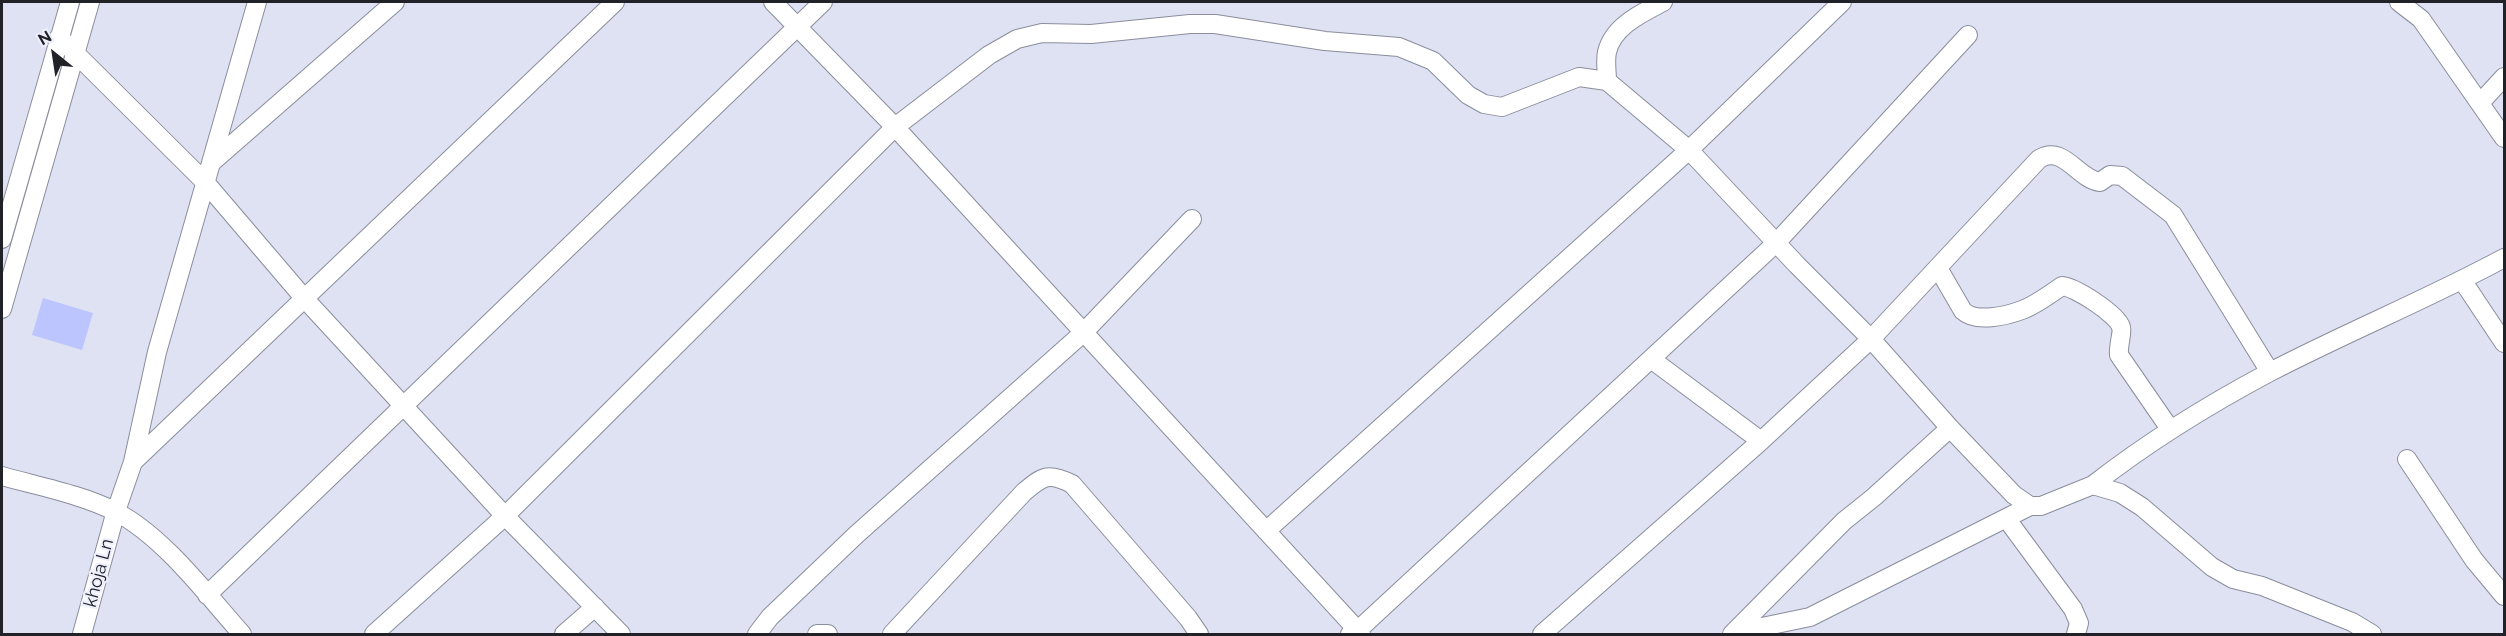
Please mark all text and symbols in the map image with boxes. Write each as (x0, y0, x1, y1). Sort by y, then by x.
north arrow (24, 24, 84, 84)
text: N (35, 27, 55, 49)
street label: khoja Ln (79, 536, 119, 610)

